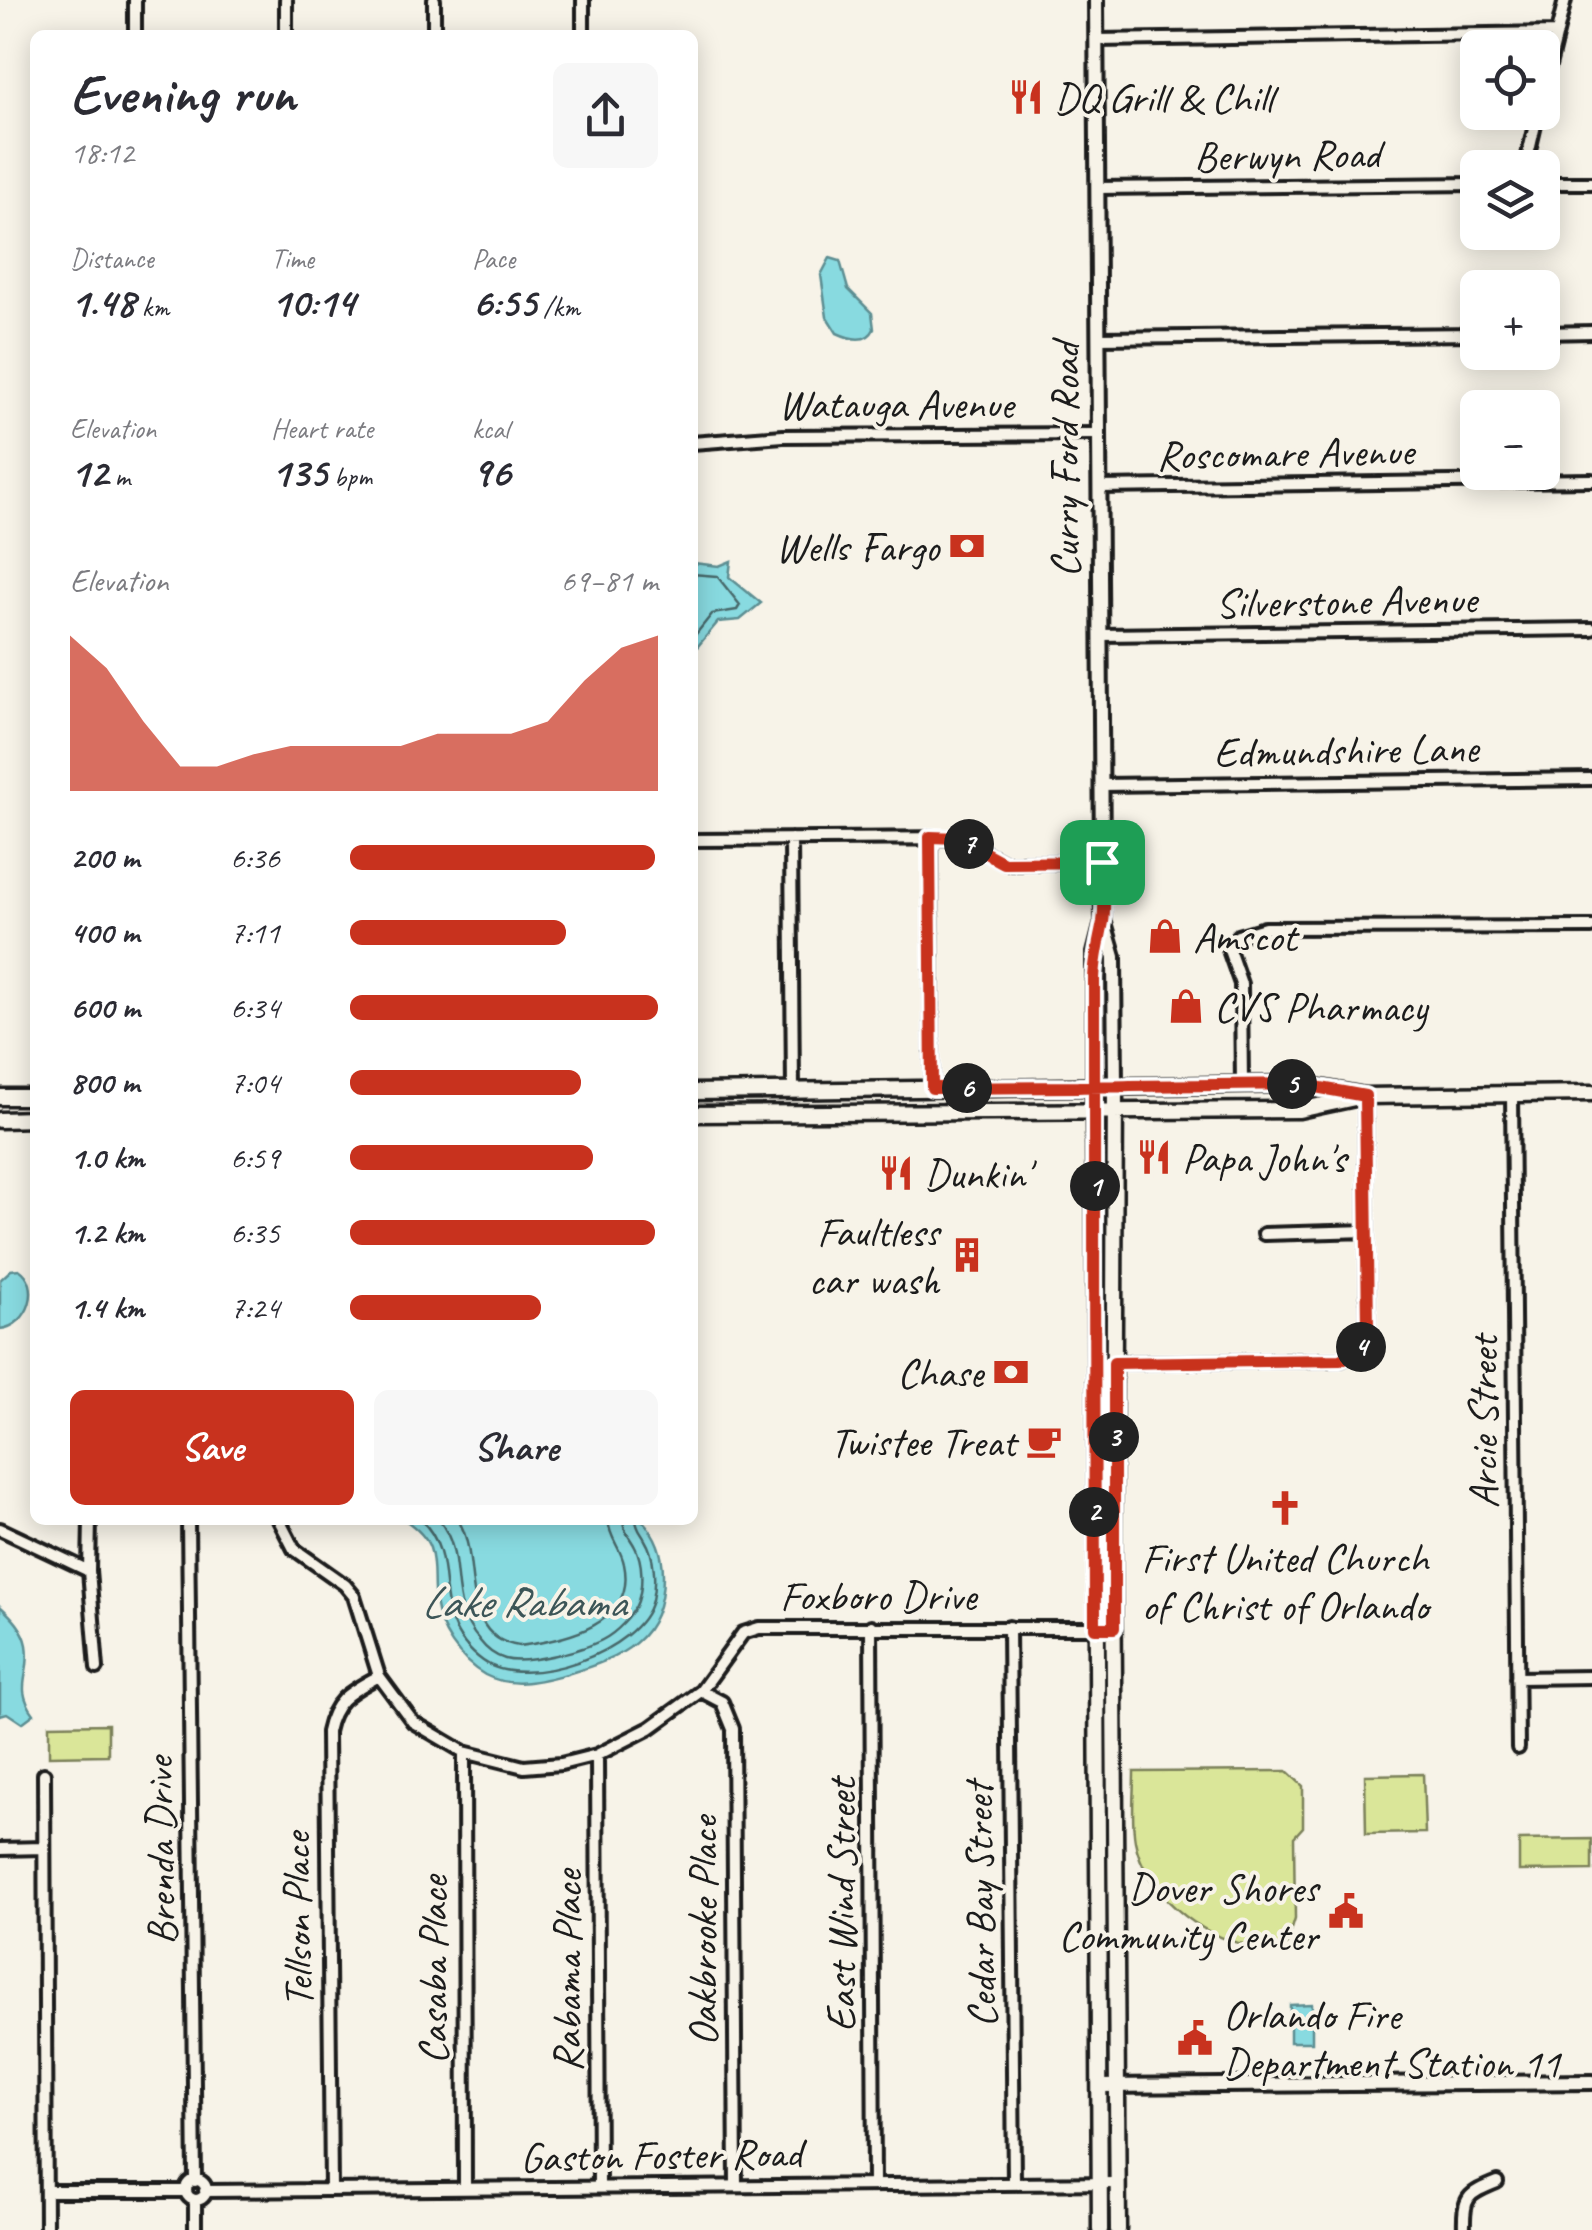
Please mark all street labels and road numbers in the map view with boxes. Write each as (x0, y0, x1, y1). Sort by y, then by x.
street label: Berwyn Road (1194, 127, 1387, 184)
street label: Curry Ford Road (1039, 337, 1092, 578)
street label: Watauga Avenue (778, 378, 1017, 431)
street label: Roscomare Avenue (1156, 425, 1417, 482)
street label: Silverstone Avenue (1215, 573, 1480, 630)
street label: Edmundshire Lane (1213, 722, 1481, 779)
street label: Arcie Street (1457, 1331, 1510, 1508)
street label: Foxboro Drive (780, 1570, 978, 1623)
street label: Brenda Drive (132, 1753, 189, 1946)
street label: East Wind Street (815, 1774, 868, 2032)
street label: Cedar Bay Street (952, 1777, 1009, 2028)
street label: Oakbrooke Place (677, 1814, 730, 2046)
street label: Tellson Place (269, 1829, 326, 2008)
street label: Rabama Place (541, 1868, 594, 2072)
street label: Casaba Place (407, 1873, 460, 2064)
street label: Gaston Foster Road (520, 2126, 809, 2184)

